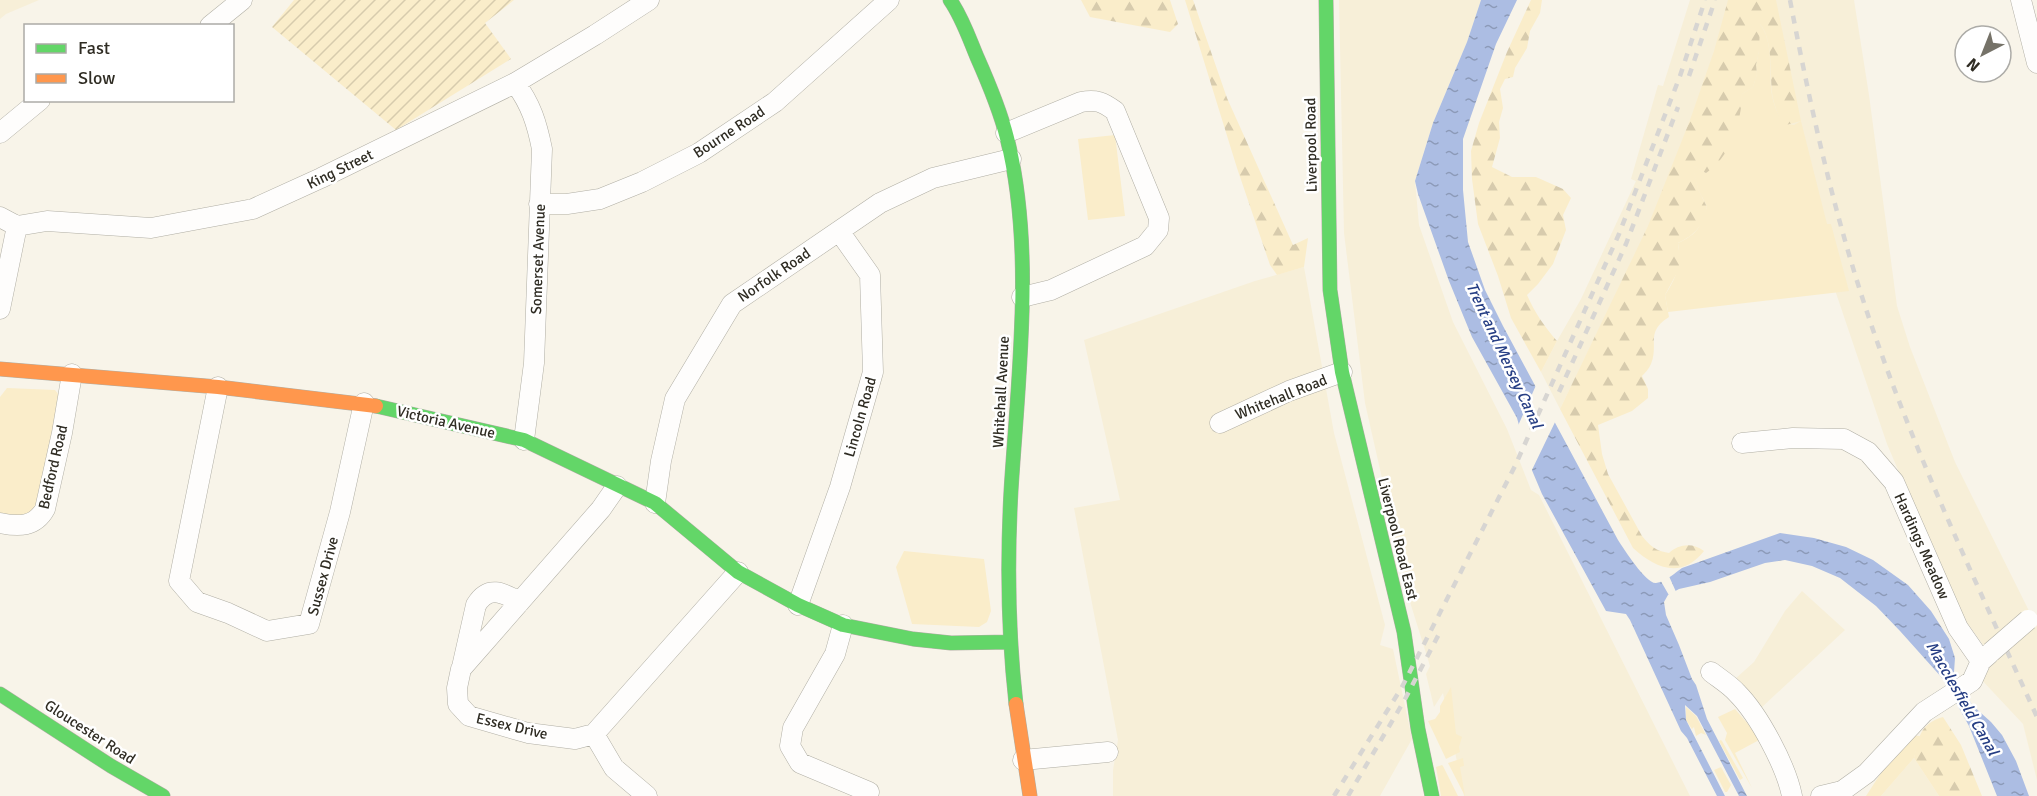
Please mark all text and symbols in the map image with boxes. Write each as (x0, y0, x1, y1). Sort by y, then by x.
legend (24, 24, 234, 102)
north arrow (1953, 24, 2013, 84)
text: Fast (78, 37, 110, 59)
text: N (1963, 53, 1984, 76)
text: Slow (78, 67, 115, 89)
street label: Liverpool Road (1301, 98, 1321, 192)
street label: Bourne Road (690, 102, 768, 162)
street label: King Street (304, 145, 376, 193)
street label: Somerset Avenue (527, 203, 549, 315)
street label: Norfolk Road (734, 244, 814, 306)
water label: Trent and Mersey Canal (1461, 279, 1547, 433)
street label: Whitehall Avenue (989, 336, 1013, 448)
street label: Whitehall Road (1232, 370, 1330, 424)
street label: Lincoln Road (840, 375, 880, 459)
street label: Victoria Avenue (395, 402, 497, 442)
street label: Bedford Road (35, 423, 71, 511)
street label: Liverpool Road East (1374, 476, 1422, 602)
street label: Hardings Meadow (1890, 490, 1954, 602)
street label: Sussex Drive (304, 535, 342, 617)
water label: Macclesfield Canal (1921, 638, 2004, 760)
street label: Gloucester Road (41, 696, 139, 768)
street label: Essex Drive (474, 709, 550, 743)

